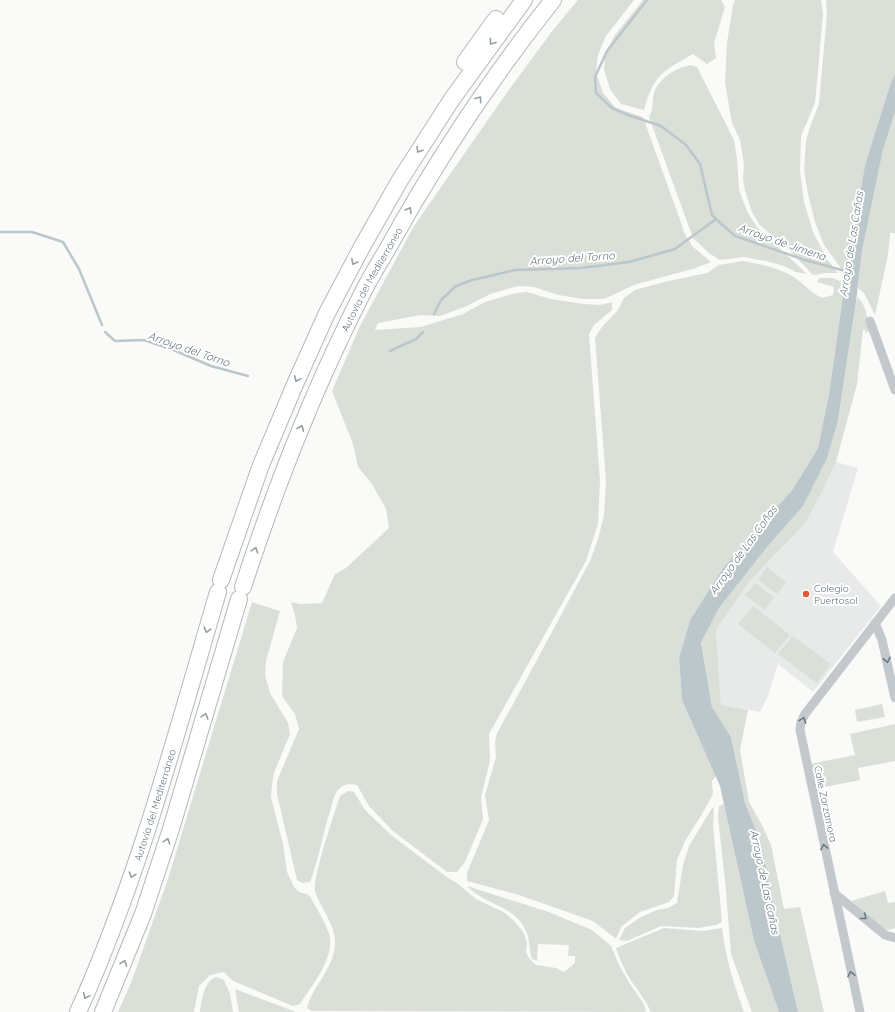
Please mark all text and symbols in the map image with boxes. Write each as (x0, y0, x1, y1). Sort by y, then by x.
one-way arrow (490, 38, 497, 45)
one-way arrow (474, 97, 481, 104)
one-way arrow (417, 146, 424, 153)
water label: Arroyo de Las Cañas (836, 190, 866, 298)
one-way arrow (405, 207, 412, 214)
water label: Arroyo de Jimena (736, 220, 829, 264)
street label: Autovía del Mediterráneo (339, 225, 405, 334)
water label: Arroyo del Torno (529, 248, 616, 268)
one-way arrow (352, 258, 359, 266)
water label: Arroyo del Torno (146, 328, 233, 370)
one-way arrow (294, 375, 302, 382)
one-way arrow (296, 425, 304, 433)
water label: Arroyo de Las Cañas (706, 502, 780, 597)
one-way arrow (250, 547, 259, 554)
place label: Colegio Puertosol (814, 582, 858, 607)
marker: Colegio Puertosol (801, 589, 811, 599)
one-way arrow (203, 626, 212, 633)
one-way arrow (882, 657, 890, 663)
one-way arrow (200, 713, 208, 719)
one-way arrow (798, 716, 806, 723)
street label: Autovía del Mediterráneo (131, 747, 179, 863)
street label: Calle Zarzamora (811, 765, 840, 843)
water label: Arroyo de Las Cañas (747, 828, 783, 936)
one-way arrow (163, 837, 171, 844)
one-way arrow (820, 844, 828, 850)
one-way arrow (128, 871, 137, 878)
one-way arrow (859, 913, 866, 920)
one-way arrow (119, 960, 127, 967)
one-way arrow (848, 971, 856, 977)
one-way arrow (82, 992, 90, 999)

